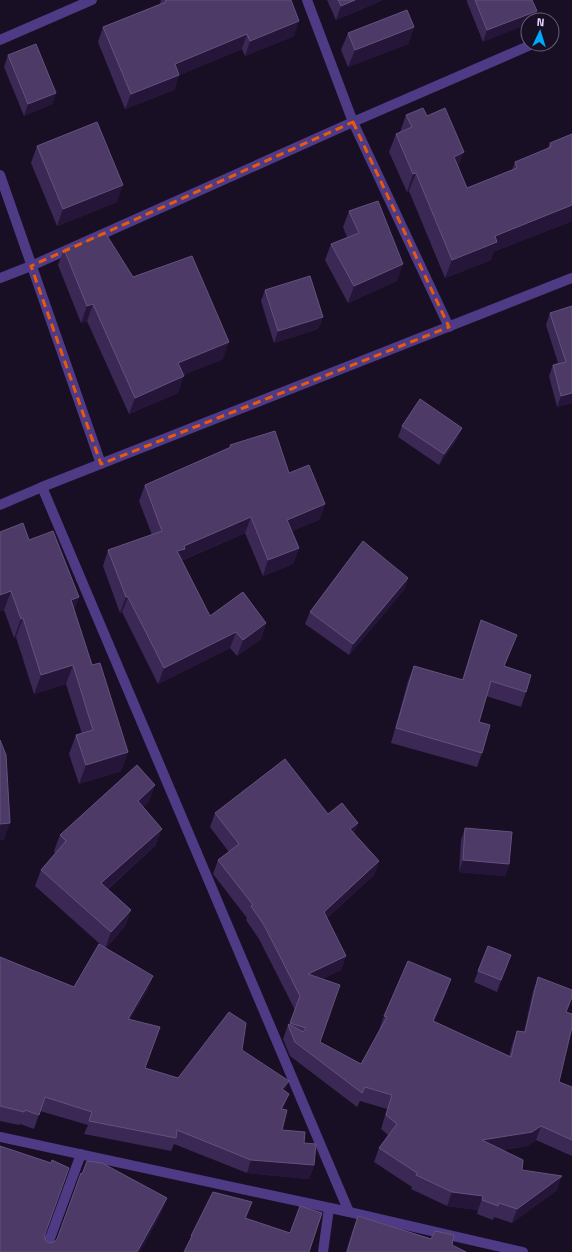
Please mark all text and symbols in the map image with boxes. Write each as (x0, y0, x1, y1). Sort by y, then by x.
north arrow (520, 12, 560, 52)
text: N (536, 14, 545, 30)

